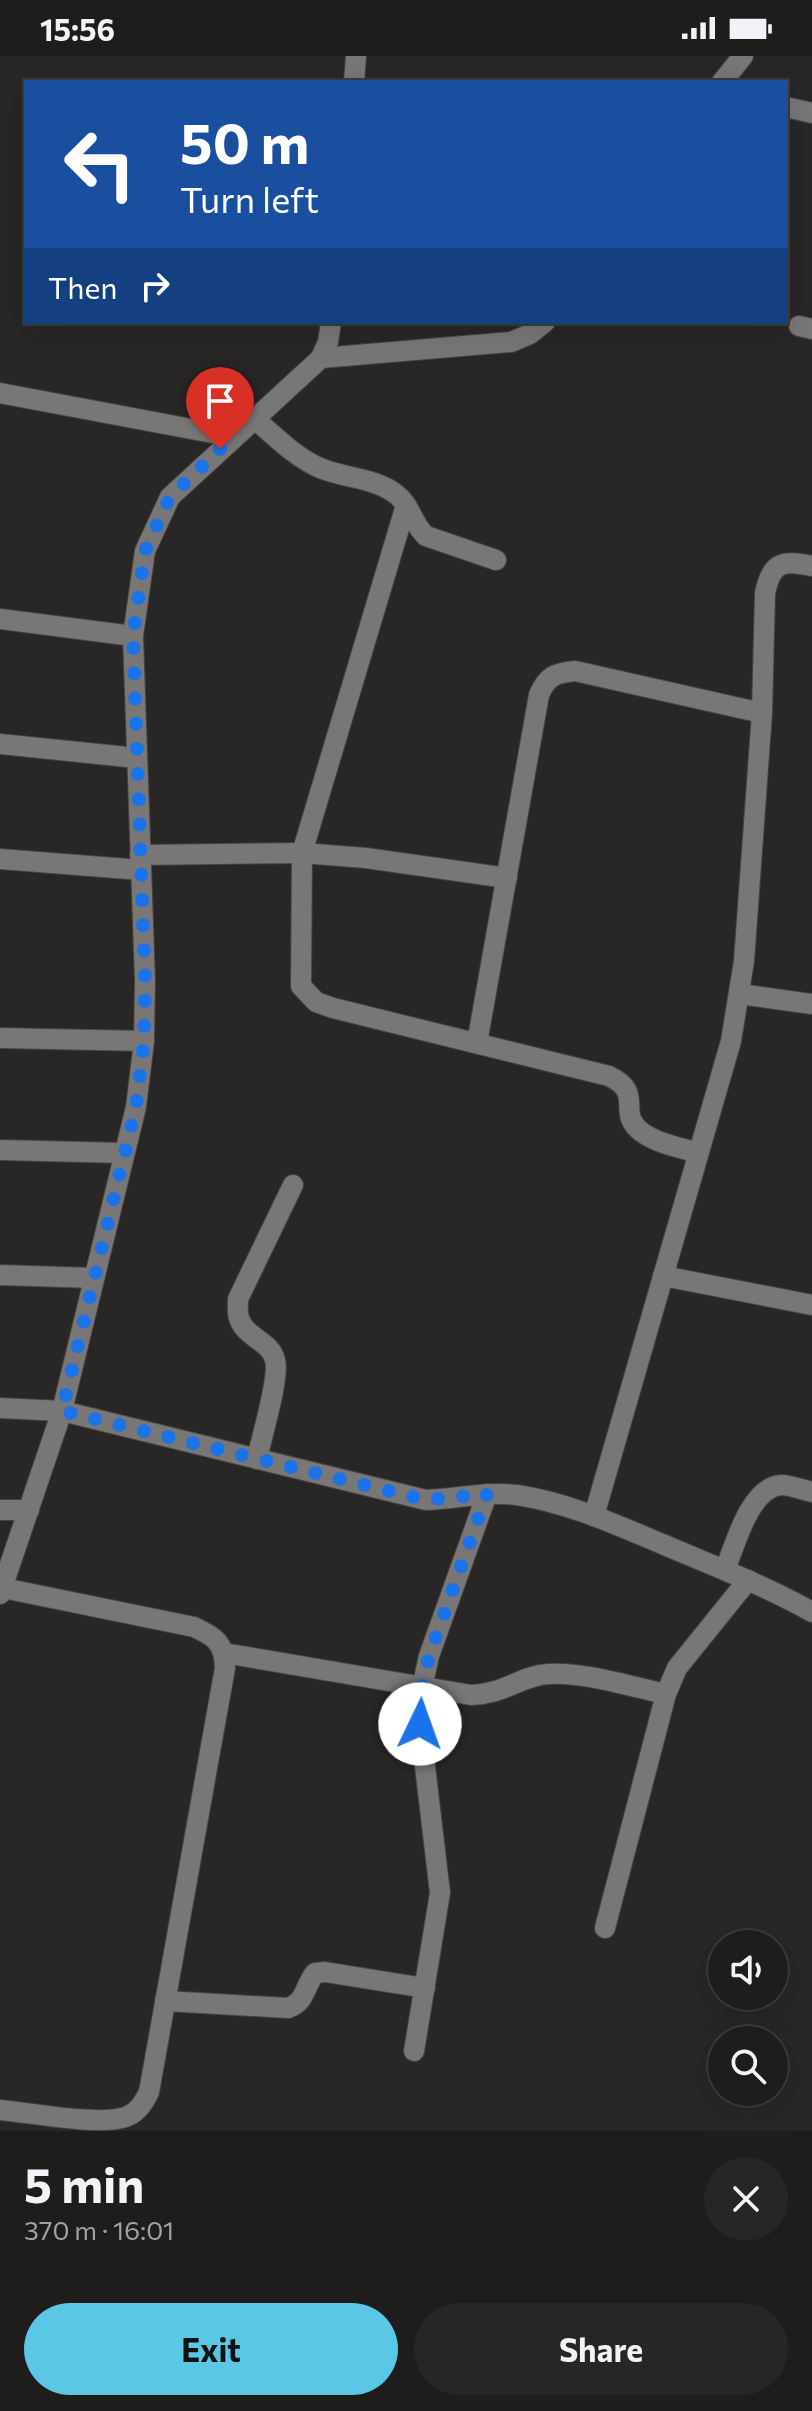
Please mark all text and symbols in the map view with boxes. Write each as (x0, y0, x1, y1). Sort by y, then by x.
text: 15:56 (40, 10, 115, 47)
text: 50 m (180, 107, 309, 176)
icon: left (48, 112, 152, 216)
text: Turn left (180, 176, 319, 220)
icon: right (133, 264, 177, 308)
text: Then (48, 268, 117, 305)
pin (186, 367, 254, 449)
icon: arrive (198, 379, 242, 423)
position arrow (378, 1682, 462, 1766)
map controls (708, 1930, 788, 2106)
button: sound (708, 1930, 788, 2010)
button: search (708, 2026, 788, 2106)
text: 5 min (24, 2154, 144, 2213)
button: close (704, 2157, 788, 2241)
text: 370 m · 16:01 (24, 2214, 174, 2245)
button: Exit (24, 2303, 398, 2395)
button: Share (414, 2303, 788, 2395)

